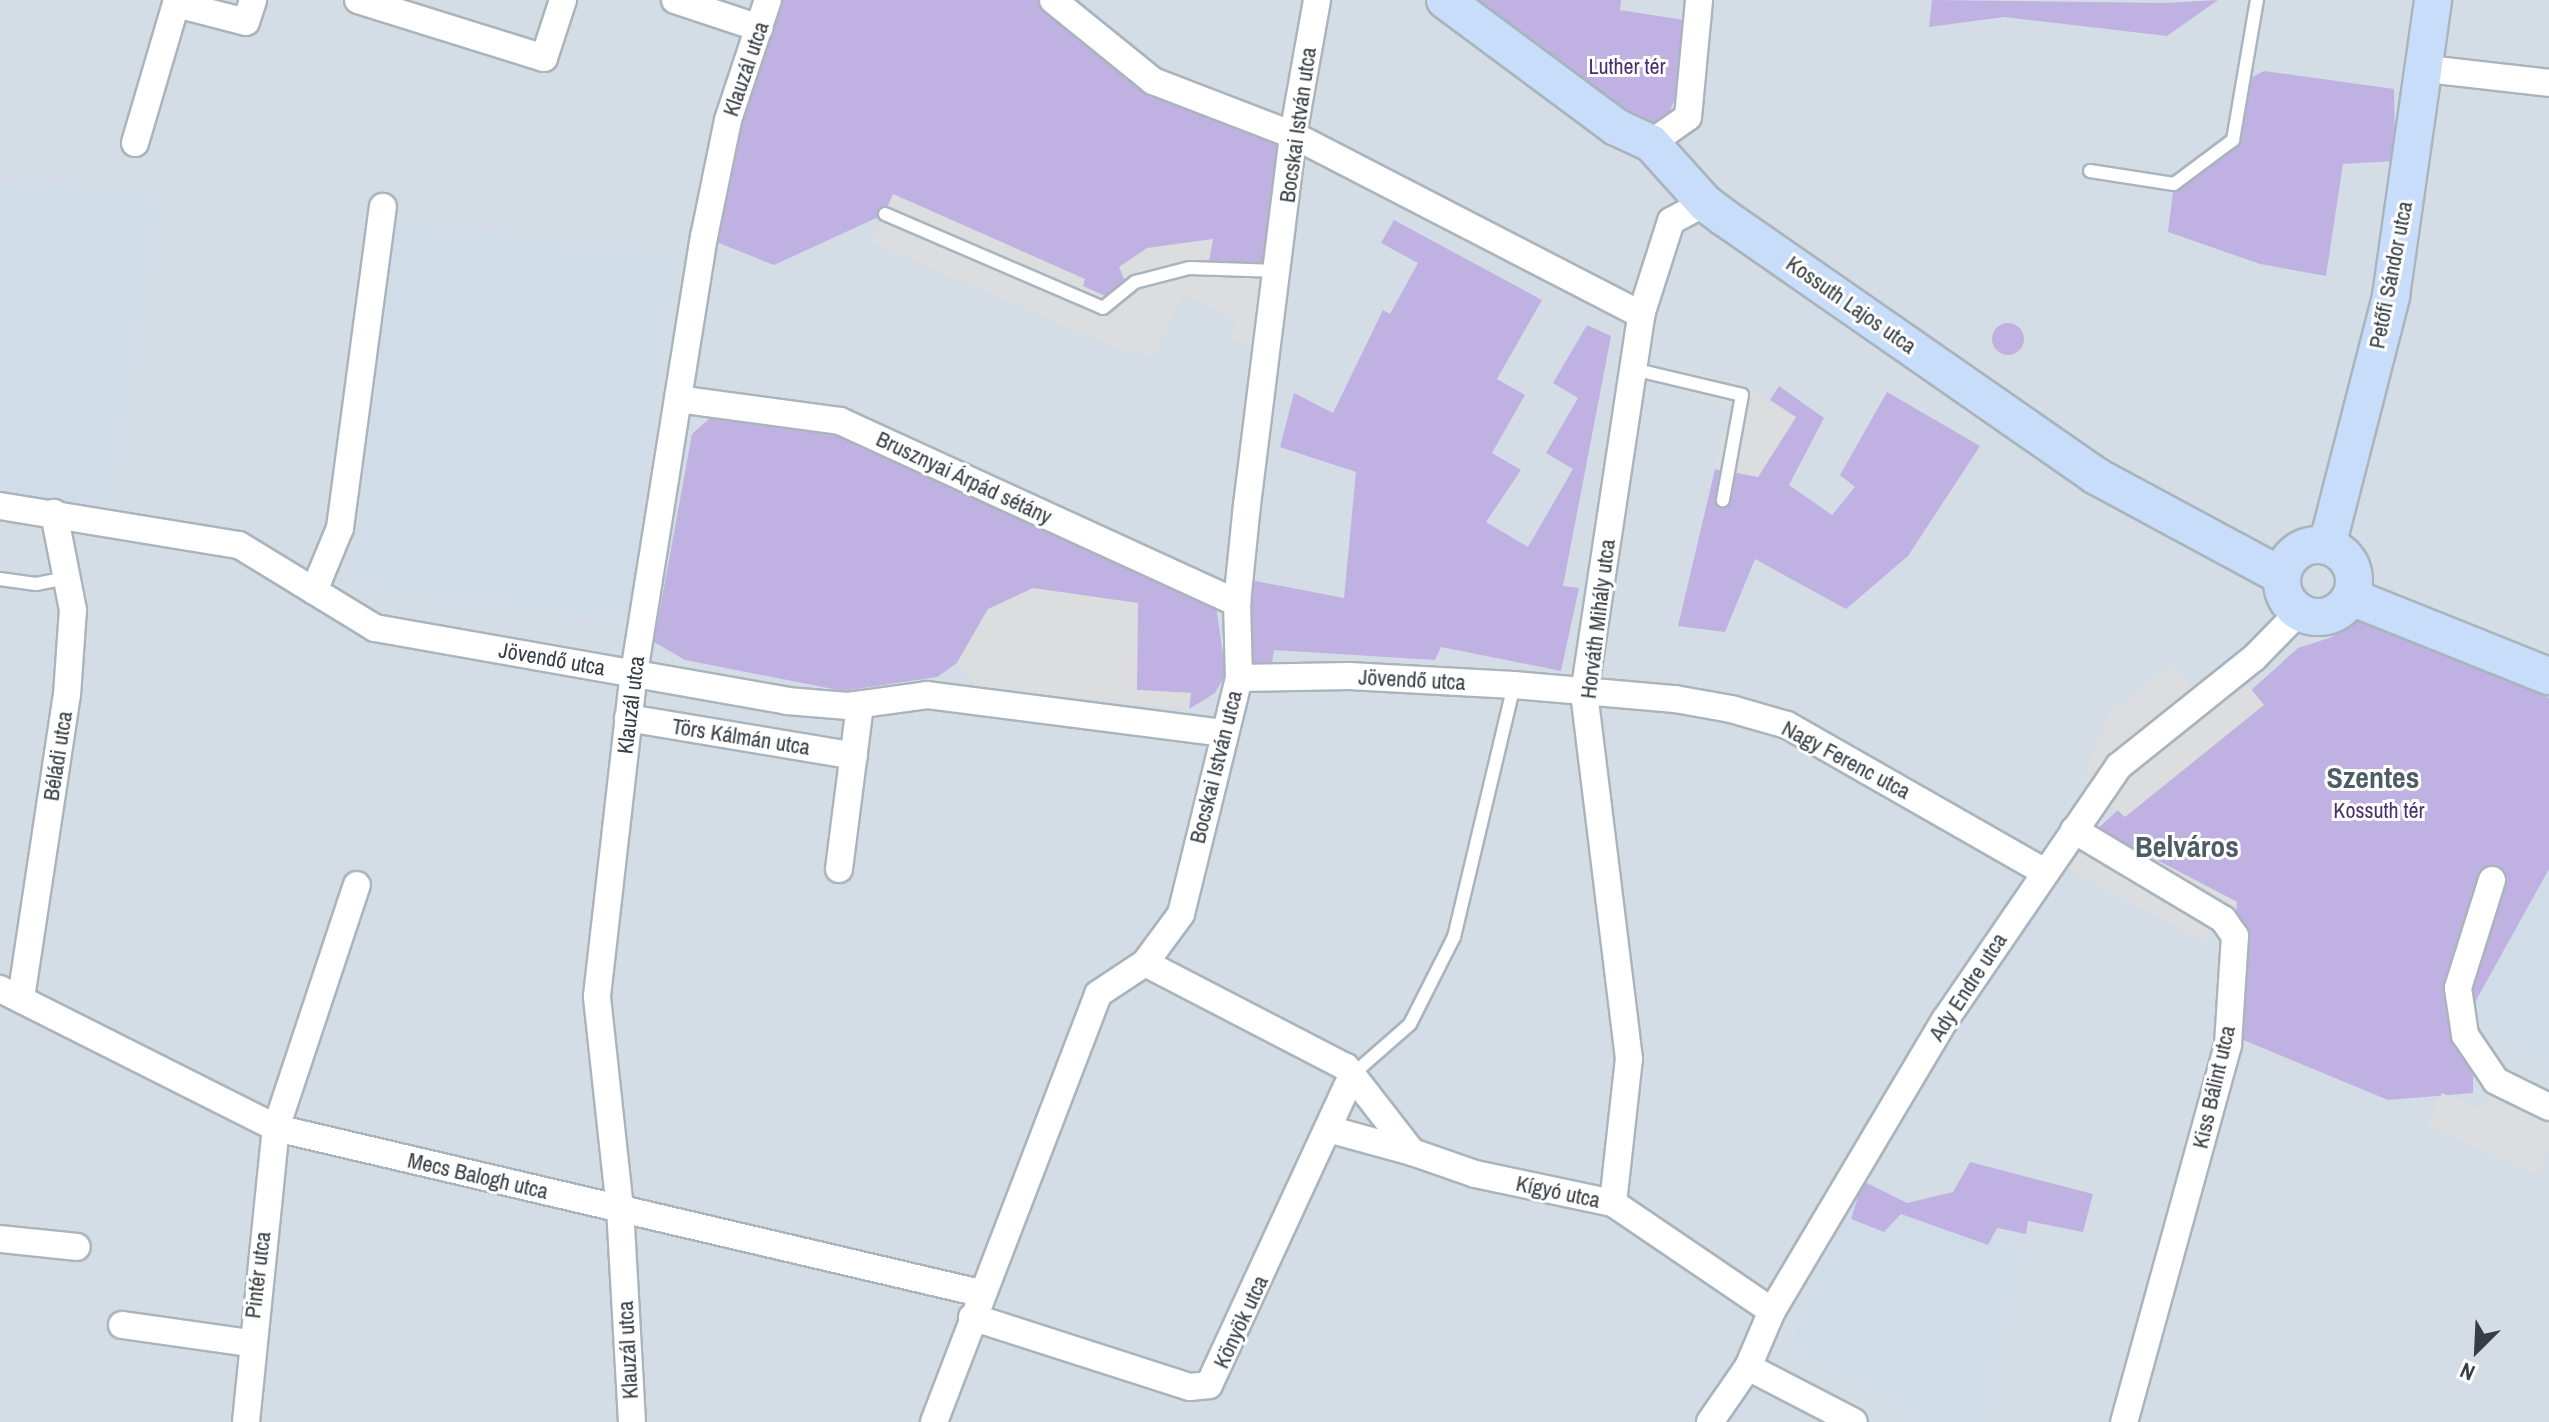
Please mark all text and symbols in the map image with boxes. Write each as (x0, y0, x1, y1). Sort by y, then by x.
street label: Klauzál utca (718, 18, 774, 120)
street label: Bocskai István utca (1274, 46, 1322, 204)
park label: Luther tér (1588, 54, 1666, 80)
street label: Petőfi Sándor utca (2364, 199, 2418, 351)
street label: Kossuth Lajos utca (1781, 250, 1921, 360)
street label: Brusznyai Árpád sétány (872, 426, 1056, 530)
street label: Horváth Mihály utca (1575, 538, 1621, 700)
street label: Jövendő utca (497, 637, 607, 681)
street label: Klauzál utca (612, 655, 650, 755)
street label: Jövendő utca (1358, 664, 1466, 696)
street label: Bocskai István utca (1184, 688, 1248, 846)
street label: Béládi utca (38, 709, 78, 803)
street label: Törs Kálmán utca (670, 713, 812, 761)
street label: Nagy Ferenc utca (1777, 715, 1915, 805)
district label: Szentes (2327, 759, 2419, 795)
park label: Kossuth tér (2333, 798, 2425, 824)
district label: Belváros (2135, 828, 2239, 864)
street label: Ady Endre utca (1923, 928, 2013, 1046)
street label: Kiss Bálint utca (2187, 1023, 2241, 1151)
street label: Mecs Balogh utca (405, 1147, 551, 1205)
street label: Kígyó utca (1514, 1170, 1602, 1214)
street label: Pintér utca (240, 1230, 276, 1320)
street label: Könyök utca (1208, 1271, 1274, 1373)
street label: Klauzál utca (612, 1300, 644, 1400)
north arrow (2437, 1310, 2517, 1390)
text: N (2455, 1356, 2479, 1388)

